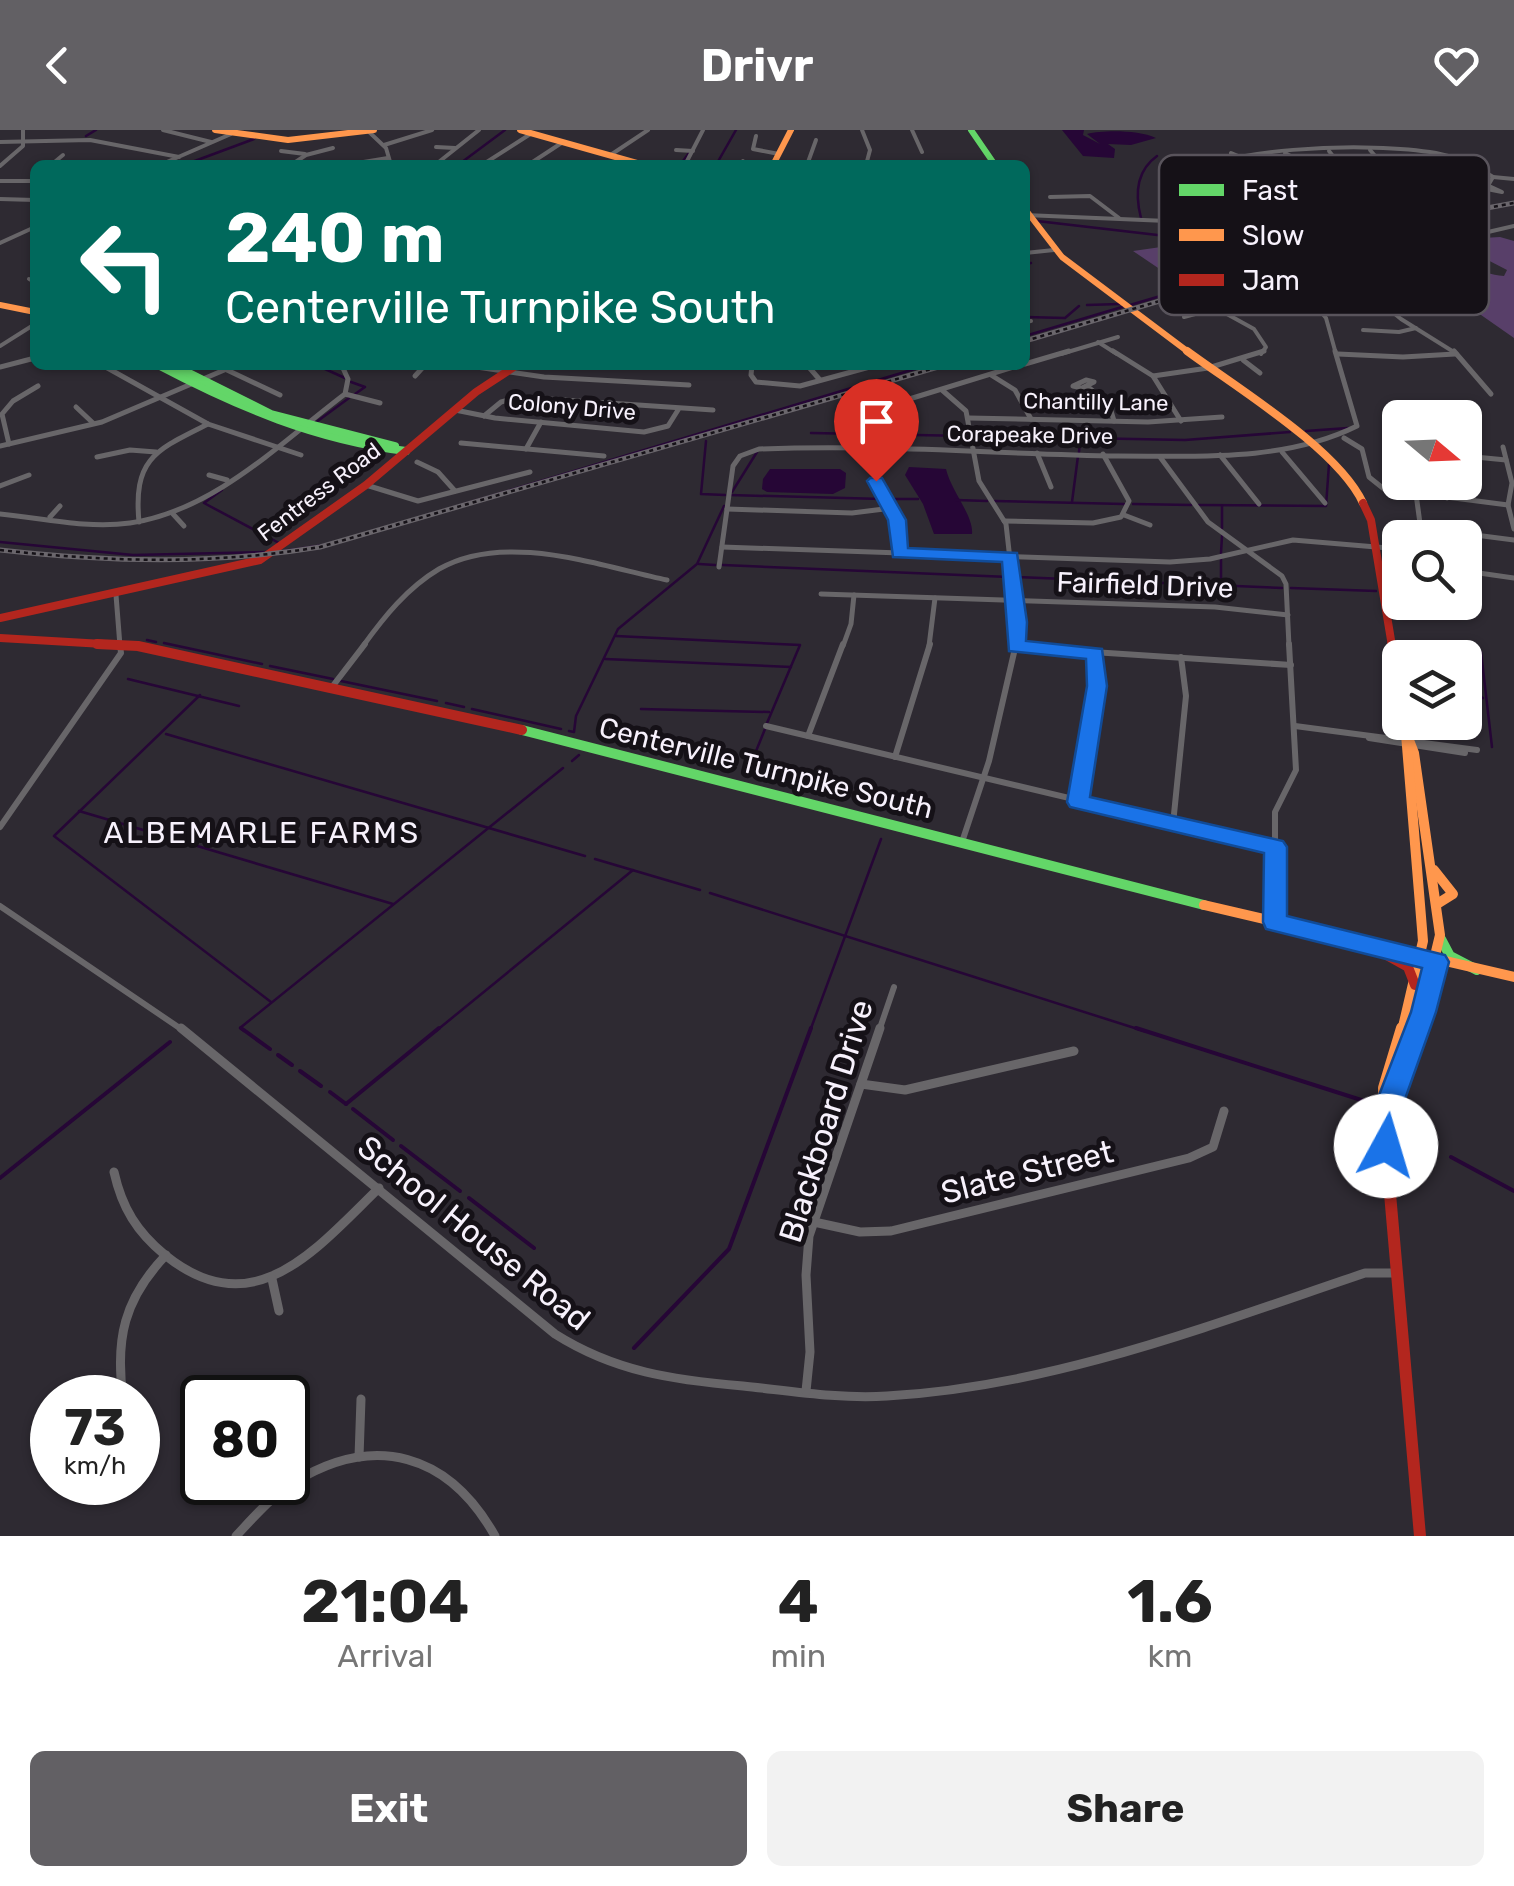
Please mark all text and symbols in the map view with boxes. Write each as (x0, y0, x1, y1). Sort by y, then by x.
icon: back (30, 38, 85, 93)
icon: heart (1429, 38, 1484, 93)
text: Drivr (701, 39, 813, 92)
legend (1159, 155, 1489, 315)
text: Fast (1242, 174, 1298, 207)
text: 240 m (225, 197, 445, 280)
icon: left (60, 200, 190, 330)
text: Slow (1242, 219, 1304, 252)
text: Jam (1242, 264, 1300, 297)
text: Centerville Turnpike South (225, 281, 776, 334)
pin (834, 379, 919, 482)
street label: Chantilly Lane (1023, 387, 1169, 417)
street label: Colony Drive (507, 388, 637, 426)
icon: arrive (849, 394, 904, 449)
north arrow (1382, 400, 1482, 500)
map controls (1382, 400, 1482, 740)
street label: Corapeake Drive (946, 420, 1114, 450)
street label: Fentress Road (252, 437, 386, 547)
button: search (1382, 520, 1482, 620)
street label: Fairfield Drive (1056, 565, 1234, 605)
button: layers (1382, 640, 1482, 740)
street label: Centerville Turnpike South (596, 711, 936, 825)
district label: ALBEMARLE FARMS (103, 815, 421, 851)
street label: Blackboard Drive (771, 995, 881, 1247)
position arrow (1334, 1094, 1438, 1198)
street label: School House Road (350, 1128, 598, 1338)
street label: Slate Street (937, 1132, 1117, 1212)
speed limit sign: 80 (180, 1375, 310, 1505)
text: 73 (64, 1398, 126, 1458)
text: km/h (64, 1451, 126, 1480)
text: 21:04 (301, 1566, 469, 1637)
text: 4 (778, 1566, 819, 1637)
text: 1.6 (1127, 1566, 1213, 1637)
text: Arrival (337, 1637, 433, 1675)
text: min (770, 1637, 826, 1675)
text: km (1148, 1637, 1192, 1675)
button: Exit (30, 1751, 747, 1866)
button: Share (767, 1751, 1484, 1866)

